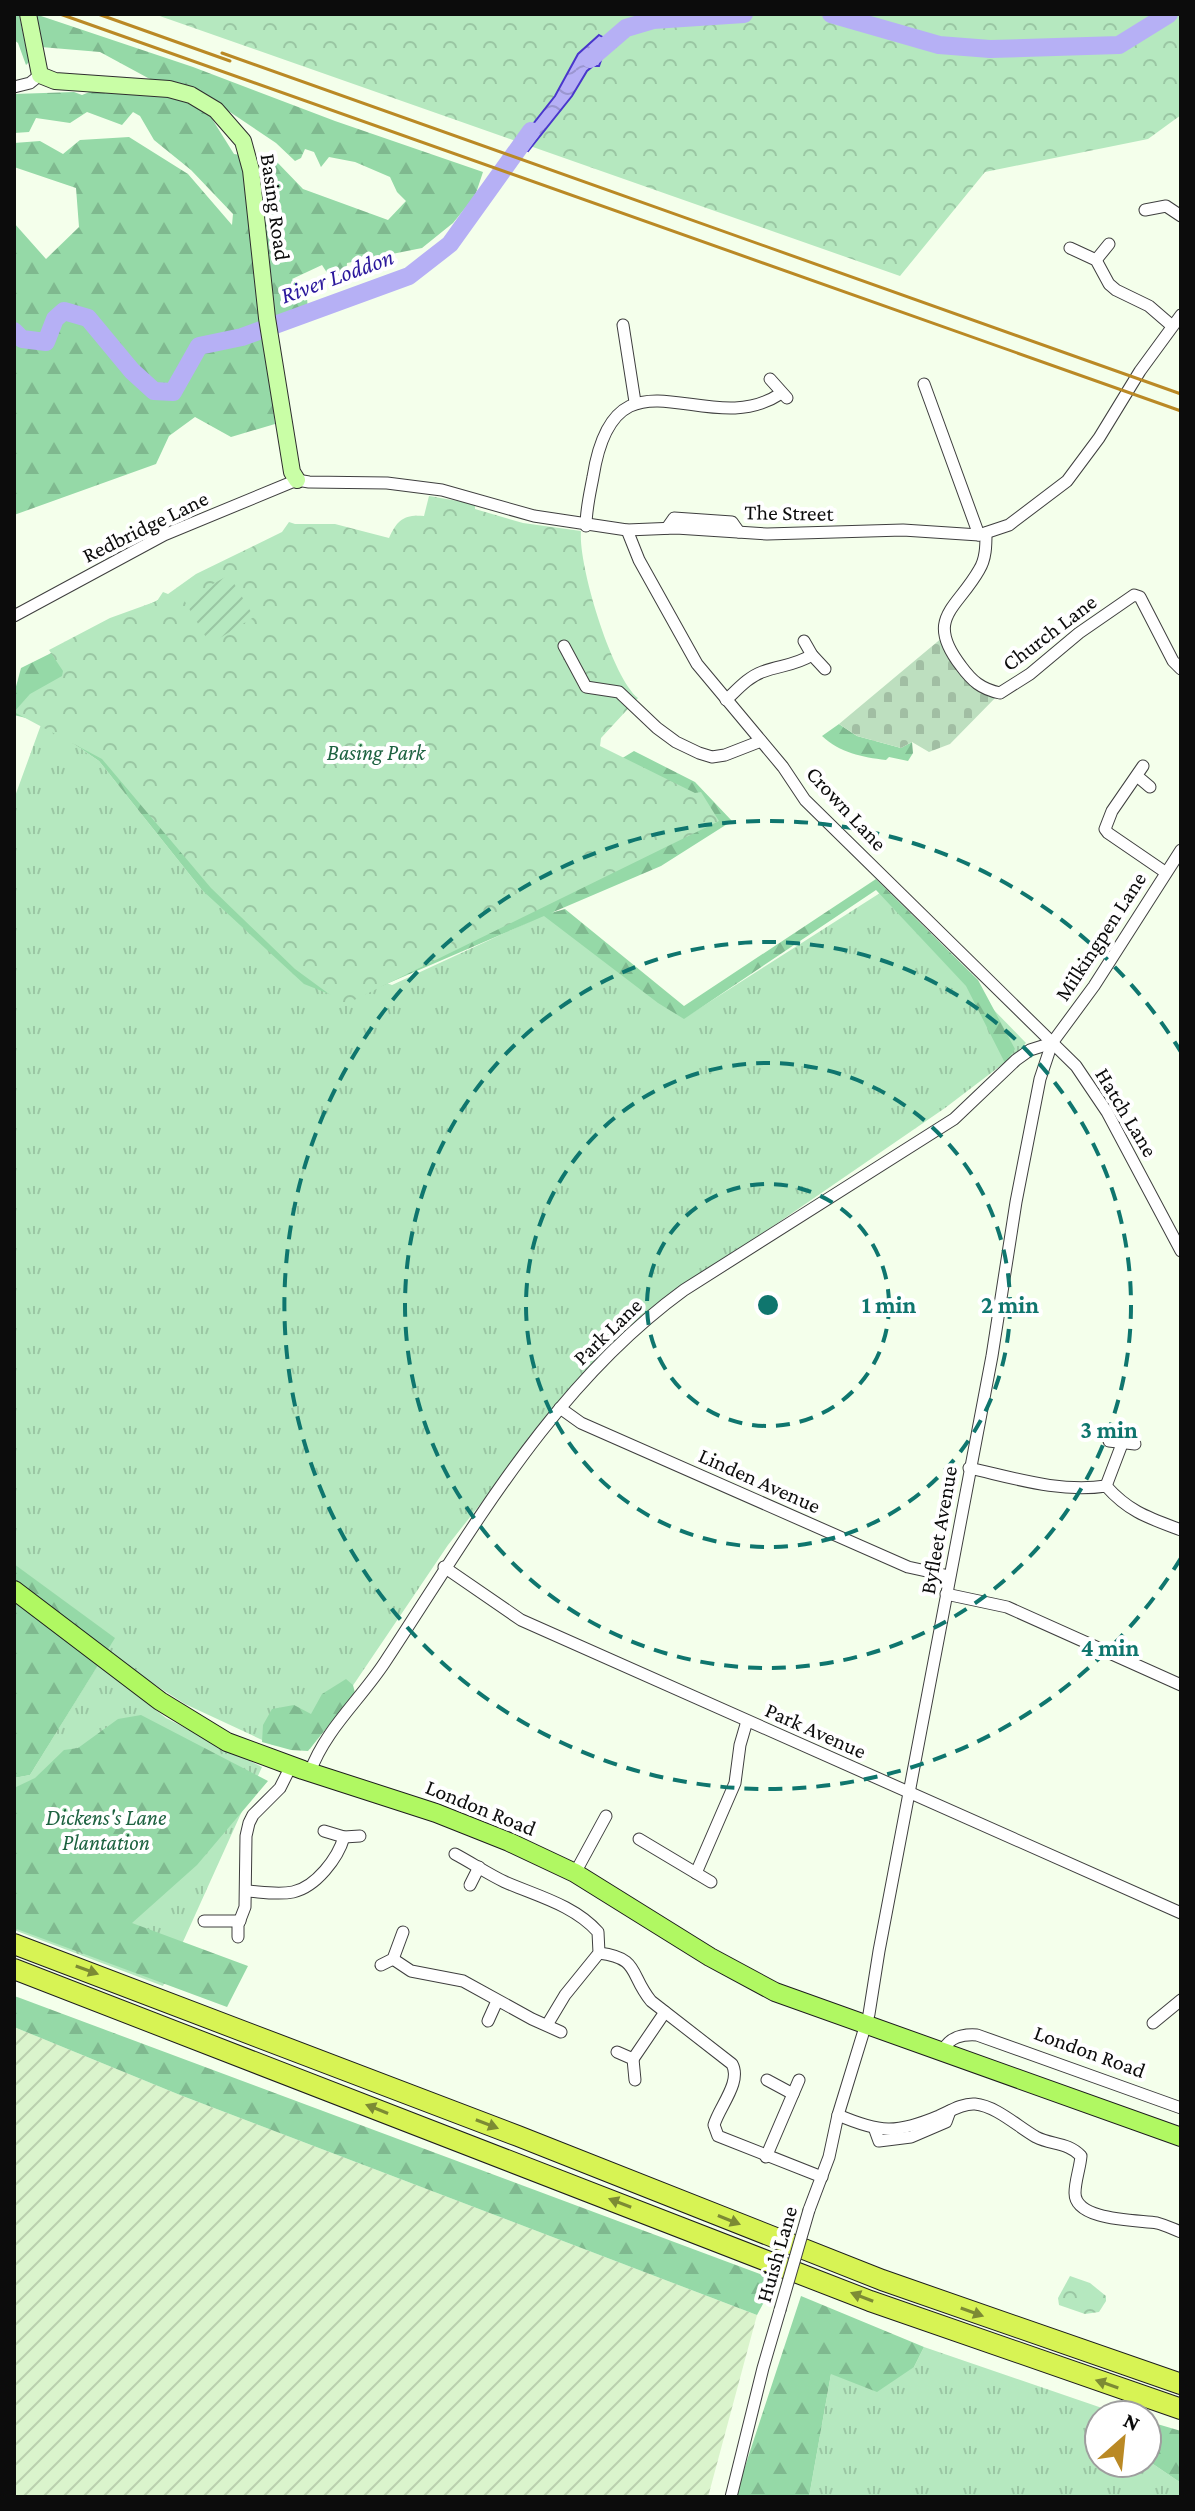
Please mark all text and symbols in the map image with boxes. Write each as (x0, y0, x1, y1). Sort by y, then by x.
street label: Basing Road (256, 152, 295, 263)
water label: River Loddon (276, 243, 397, 309)
street label: Redbridge Lane (78, 485, 212, 568)
street label: The Street (744, 499, 834, 526)
street label: Church Lane (997, 589, 1101, 676)
park label: Basing Park (327, 740, 427, 765)
street label: Crown Lane (801, 761, 892, 856)
street label: Milkingpen Lane (1050, 867, 1151, 1005)
street label: Hatch Lane (1090, 1063, 1163, 1161)
centre of rings (754, 1291, 782, 1319)
text: 1 min (862, 1291, 917, 1318)
text: 2 min (981, 1291, 1039, 1318)
street label: Park Lane (568, 1293, 647, 1370)
text: 3 min (1080, 1416, 1138, 1443)
street label: Linden Avenue (695, 1442, 825, 1518)
street label: Byfleet Avenue (915, 1464, 962, 1596)
text: 4 min (1081, 1634, 1140, 1661)
street label: Park Avenue (761, 1697, 870, 1764)
street label: London Road (422, 1774, 540, 1841)
park label: Dickens's Lane Plantation (46, 1805, 167, 1855)
one-way arrow (76, 1965, 100, 1977)
street label: London Road (1031, 2020, 1149, 2083)
one-way arrow (365, 2102, 389, 2115)
one-way arrow (475, 2118, 499, 2131)
one-way arrow (608, 2196, 632, 2209)
street label: Huish Lane (751, 2203, 802, 2305)
one-way arrow (717, 2213, 741, 2226)
one-way arrow (850, 2290, 874, 2303)
one-way arrow (960, 2306, 984, 2319)
one-way arrow (1095, 2377, 1119, 2390)
north arrow (1083, 2399, 1163, 2479)
text: N (1119, 2407, 1144, 2436)

